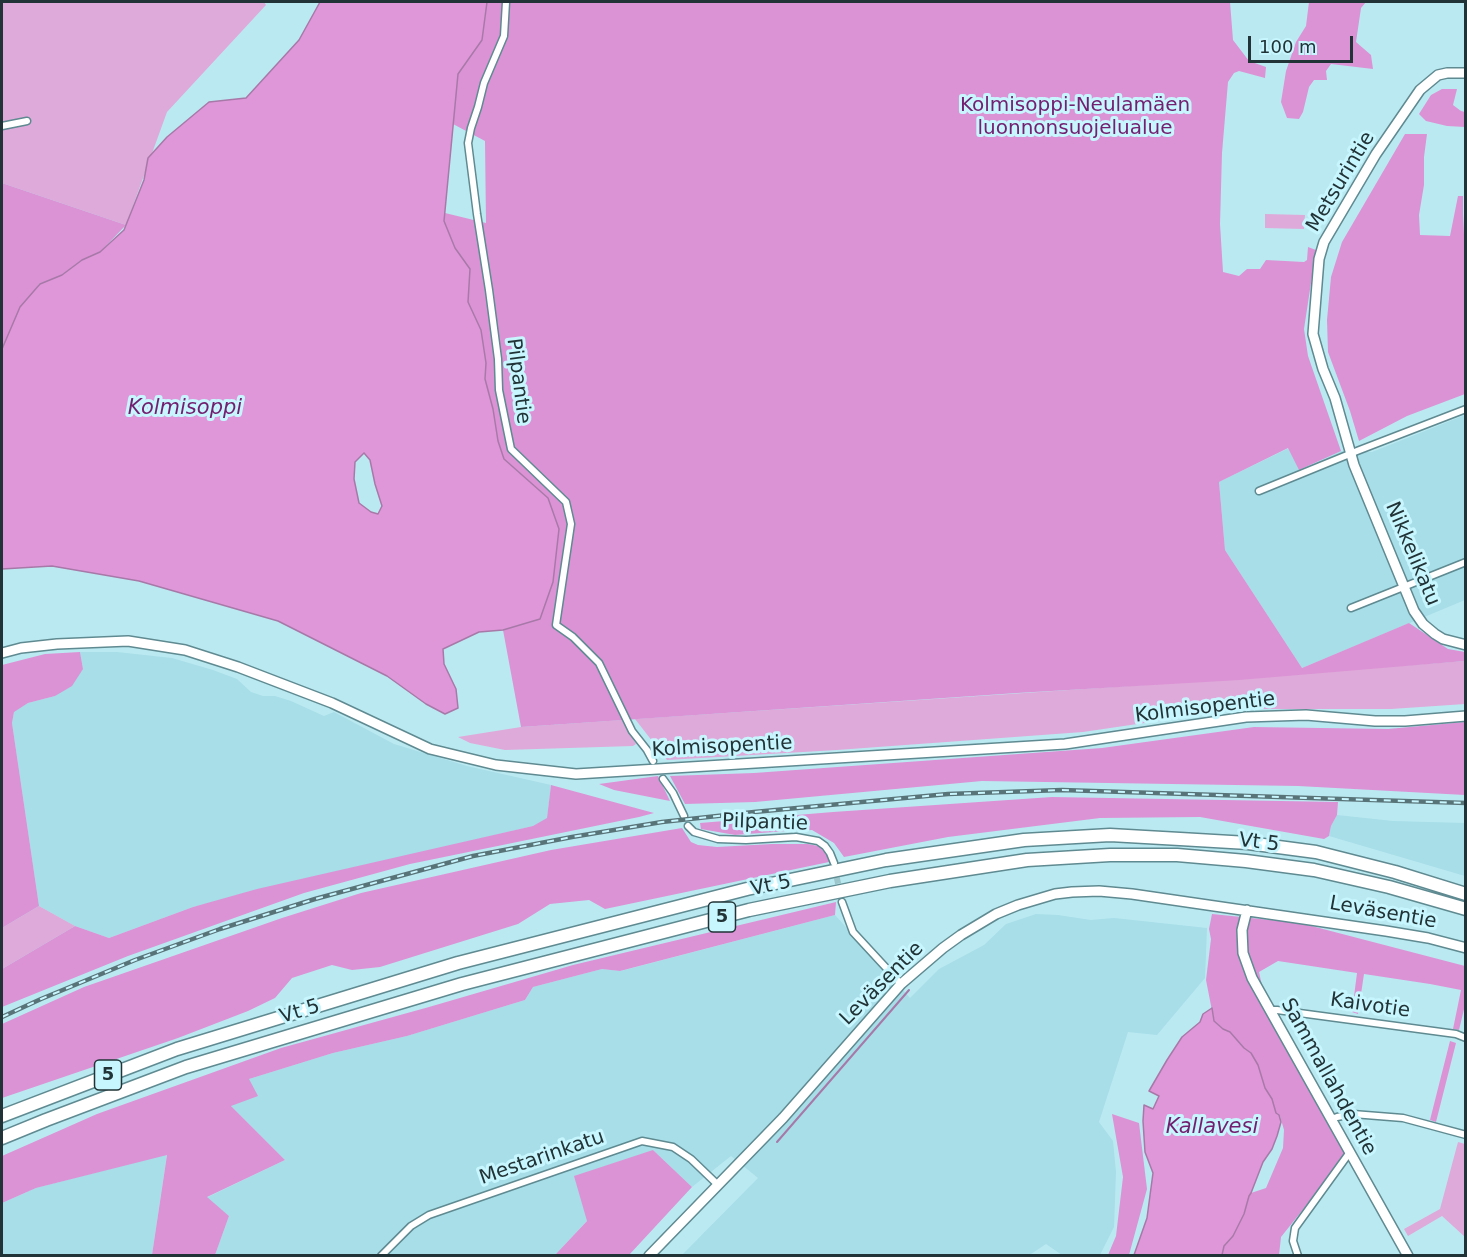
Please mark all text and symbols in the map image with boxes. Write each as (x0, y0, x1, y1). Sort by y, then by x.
scale bar (1251, 24, 1356, 62)
text: 100 m (1259, 36, 1317, 57)
park label: Kolmisoppi-Neulamäen luonnonsuojelualue (960, 94, 1190, 141)
street label: Metsurintie (1302, 128, 1380, 236)
street label: Pilpantie (501, 337, 535, 425)
water label: Kolmisoppi (128, 396, 242, 422)
street label: Nikkelikatu (1379, 499, 1445, 609)
street label: Kolmisopentie (1134, 687, 1276, 729)
street label: Kolmisopentie (651, 731, 793, 763)
street label: Pilpantie (722, 810, 808, 836)
street label: Vt 5 (1237, 829, 1281, 857)
street label: Vt 5 (749, 870, 793, 902)
street label: Leväsentie (1328, 892, 1438, 934)
road number: 5 (708, 902, 736, 932)
street label: Leväsentie (835, 937, 929, 1031)
street label: Kaivotie (1329, 989, 1411, 1023)
street label: Sammallahdentie (1275, 994, 1381, 1160)
street label: Vt 5 (277, 995, 323, 1029)
road number: 5 (94, 1060, 122, 1090)
water label: Kallavesi (1166, 1115, 1258, 1141)
street label: Mestarinkatu (476, 1125, 608, 1191)

